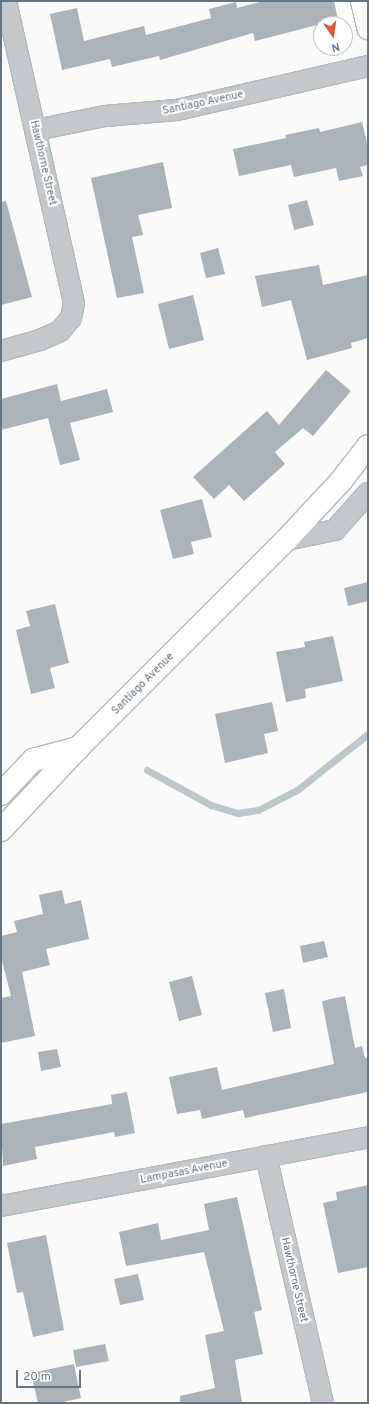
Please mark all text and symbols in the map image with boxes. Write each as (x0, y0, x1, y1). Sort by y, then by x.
north arrow (313, 16, 353, 56)
text: N (330, 39, 341, 54)
street label: Santiago Avenue (161, 88, 245, 118)
street label: Hawthorne Street (27, 119, 59, 207)
street label: Santiago Avenue (109, 650, 177, 718)
street label: Lampasas Avenue (139, 1157, 229, 1187)
street label: Hawthorne Street (278, 1236, 310, 1324)
scale bar (18, 1362, 83, 1388)
text: 20 m (23, 1369, 51, 1385)

